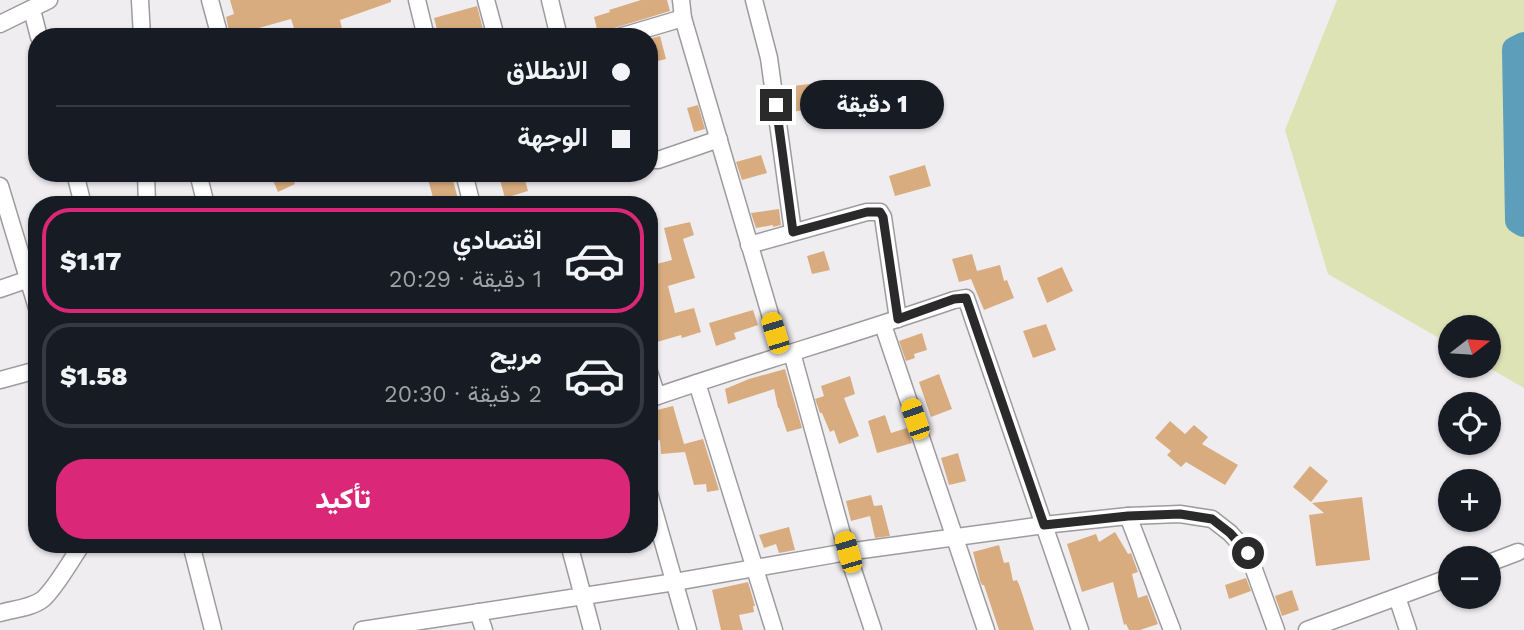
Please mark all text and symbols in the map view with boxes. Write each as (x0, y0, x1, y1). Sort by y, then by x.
text: الانطلاق (506, 55, 588, 85)
callout: 1 دقيقة (800, 80, 944, 130)
route end (760, 89, 792, 121)
text: 1 دقيقة (837, 91, 907, 118)
text: الوجهة (517, 122, 588, 152)
text: اقتصادي (453, 225, 542, 255)
icon: car (563, 229, 626, 292)
text: $1.17 (60, 246, 122, 276)
text: 1 دقيقة · 20:29 (389, 266, 542, 293)
car (759, 310, 792, 356)
north arrow (1438, 315, 1502, 378)
map controls (1438, 315, 1501, 609)
text: مريح (490, 340, 542, 370)
icon: car (563, 344, 626, 407)
text: $1.58 (60, 361, 128, 391)
text: 2 دقيقة · 20:30 (384, 381, 542, 408)
button: locate (1438, 392, 1501, 455)
car (899, 396, 932, 442)
button: تأكيد (56, 459, 630, 539)
button: + (1438, 469, 1501, 532)
car (833, 529, 864, 575)
route start (1232, 537, 1264, 569)
button: − (1438, 546, 1501, 609)

